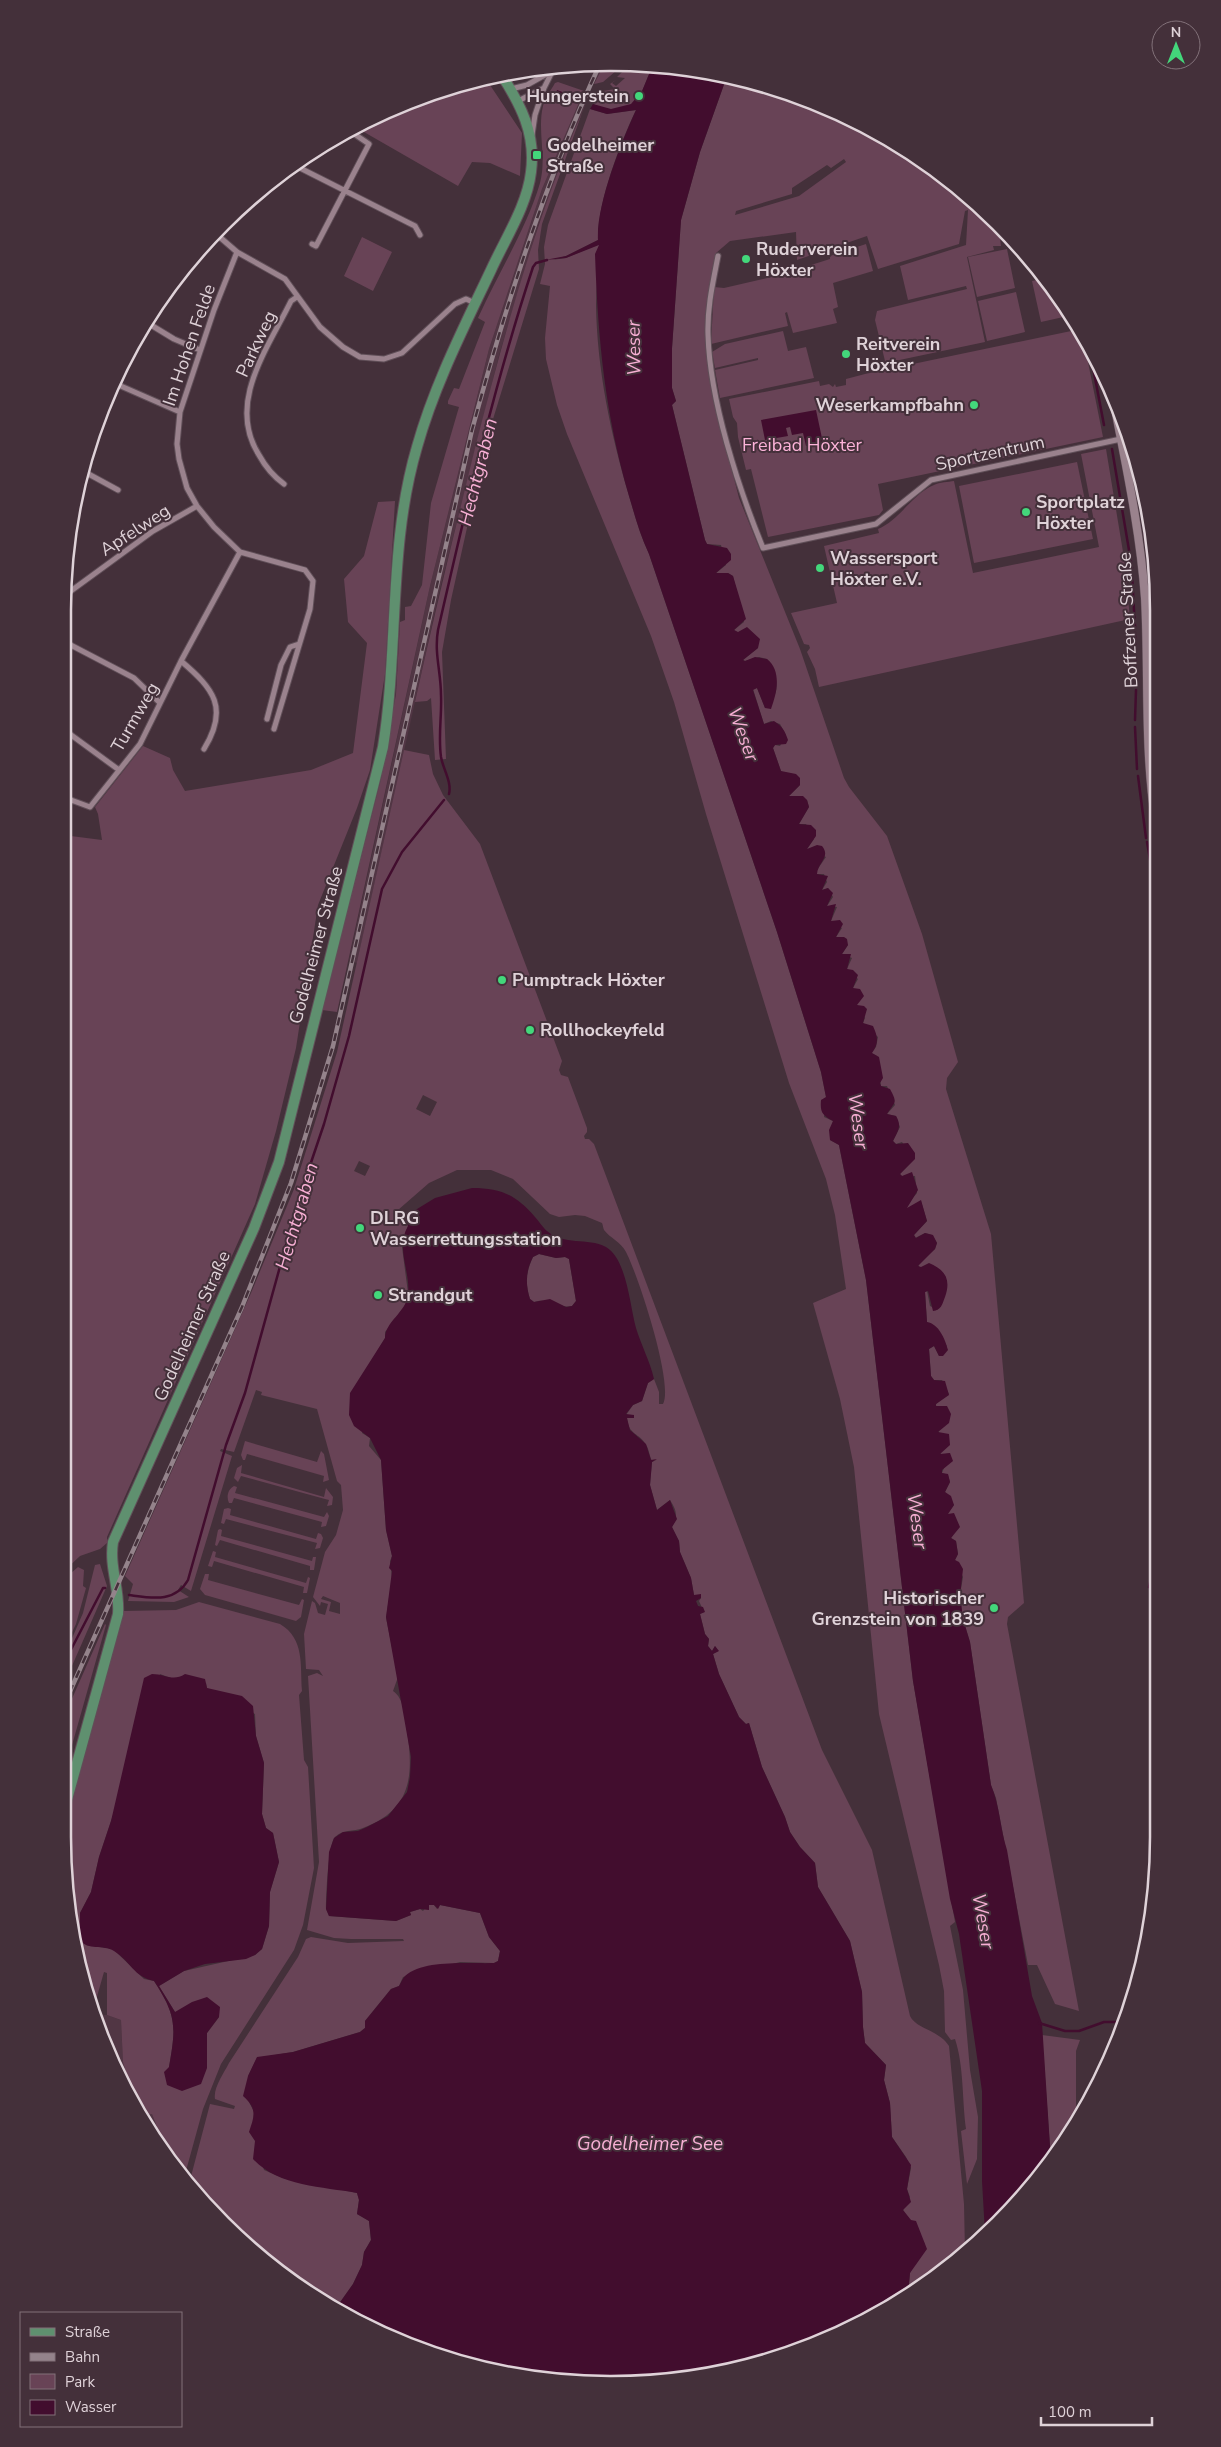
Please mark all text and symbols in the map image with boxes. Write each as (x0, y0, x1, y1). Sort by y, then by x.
north arrow (1151, 20, 1201, 70)
text: N (1171, 23, 1181, 42)
place label: Hungerstein (526, 84, 629, 108)
marker: Hungerstein (633, 90, 645, 102)
place label: Godelheimer Straße (547, 133, 654, 178)
marker: Godelheimer Straße (531, 149, 543, 161)
place label: Ruderverein Höxter (756, 237, 858, 282)
marker: Ruderverein Höxter (740, 253, 752, 265)
street label: Im Hohen Felde (157, 281, 221, 409)
street label: Parkweg (230, 307, 282, 381)
water label: Weser (620, 319, 647, 376)
place label: Reitverein Höxter (856, 332, 940, 377)
marker: Reitverein Höxter (840, 348, 852, 360)
place label: Weserkampfbahn (816, 393, 964, 417)
marker: Weserkampfbahn (968, 399, 980, 411)
water label: Hechtgraben (452, 415, 504, 529)
street label: Sportzentrum (933, 430, 1047, 476)
park label: Freibad Höxter (742, 433, 863, 457)
place label: Sportplatz Höxter (1036, 490, 1125, 535)
street label: Apfelweg (95, 498, 175, 562)
marker: Sportplatz Höxter (1020, 506, 1032, 518)
place label: Wassersport Höxter e.V. (830, 546, 938, 591)
street label: Boffzener Straße (1112, 551, 1144, 689)
marker: Wassersport Höxter e.V. (814, 562, 826, 574)
street label: Turmweg (105, 678, 165, 756)
water label: Weser (721, 704, 765, 766)
street label: Godelheimer Straße (283, 863, 349, 1027)
place label: Pumptrack Höxter (512, 968, 665, 992)
marker: Pumptrack Höxter (496, 974, 508, 986)
place label: Rollhockeyfeld (540, 1018, 665, 1042)
marker: Rollhockeyfeld (524, 1024, 536, 1036)
water label: Weser (841, 1092, 875, 1152)
water label: Hechtgraben (269, 1160, 325, 1273)
place label: DLRG Wasserrettungsstation (370, 1206, 562, 1251)
marker: DLRG Wasserrettungsstation (354, 1222, 366, 1234)
street label: Godelheimer Straße (148, 1247, 236, 1405)
place label: Strandgut (388, 1283, 473, 1307)
marker: Strandgut (372, 1289, 384, 1301)
water label: Weser (900, 1492, 934, 1552)
place label: Historischer Grenzstein von 1839 (812, 1586, 984, 1631)
marker: Historischer Grenzstein von 1839 (988, 1602, 1000, 1614)
water label: Weser (965, 1891, 1001, 1952)
water label: Godelheimer See (577, 2131, 723, 2157)
legend (20, 2312, 182, 2427)
text: Straße (65, 2322, 110, 2342)
text: Bahn (65, 2347, 100, 2367)
text: Park (65, 2372, 95, 2392)
scale bar (1041, 2394, 1152, 2426)
text: Wasser (65, 2397, 117, 2417)
text: 100 m (1048, 2402, 1092, 2422)

